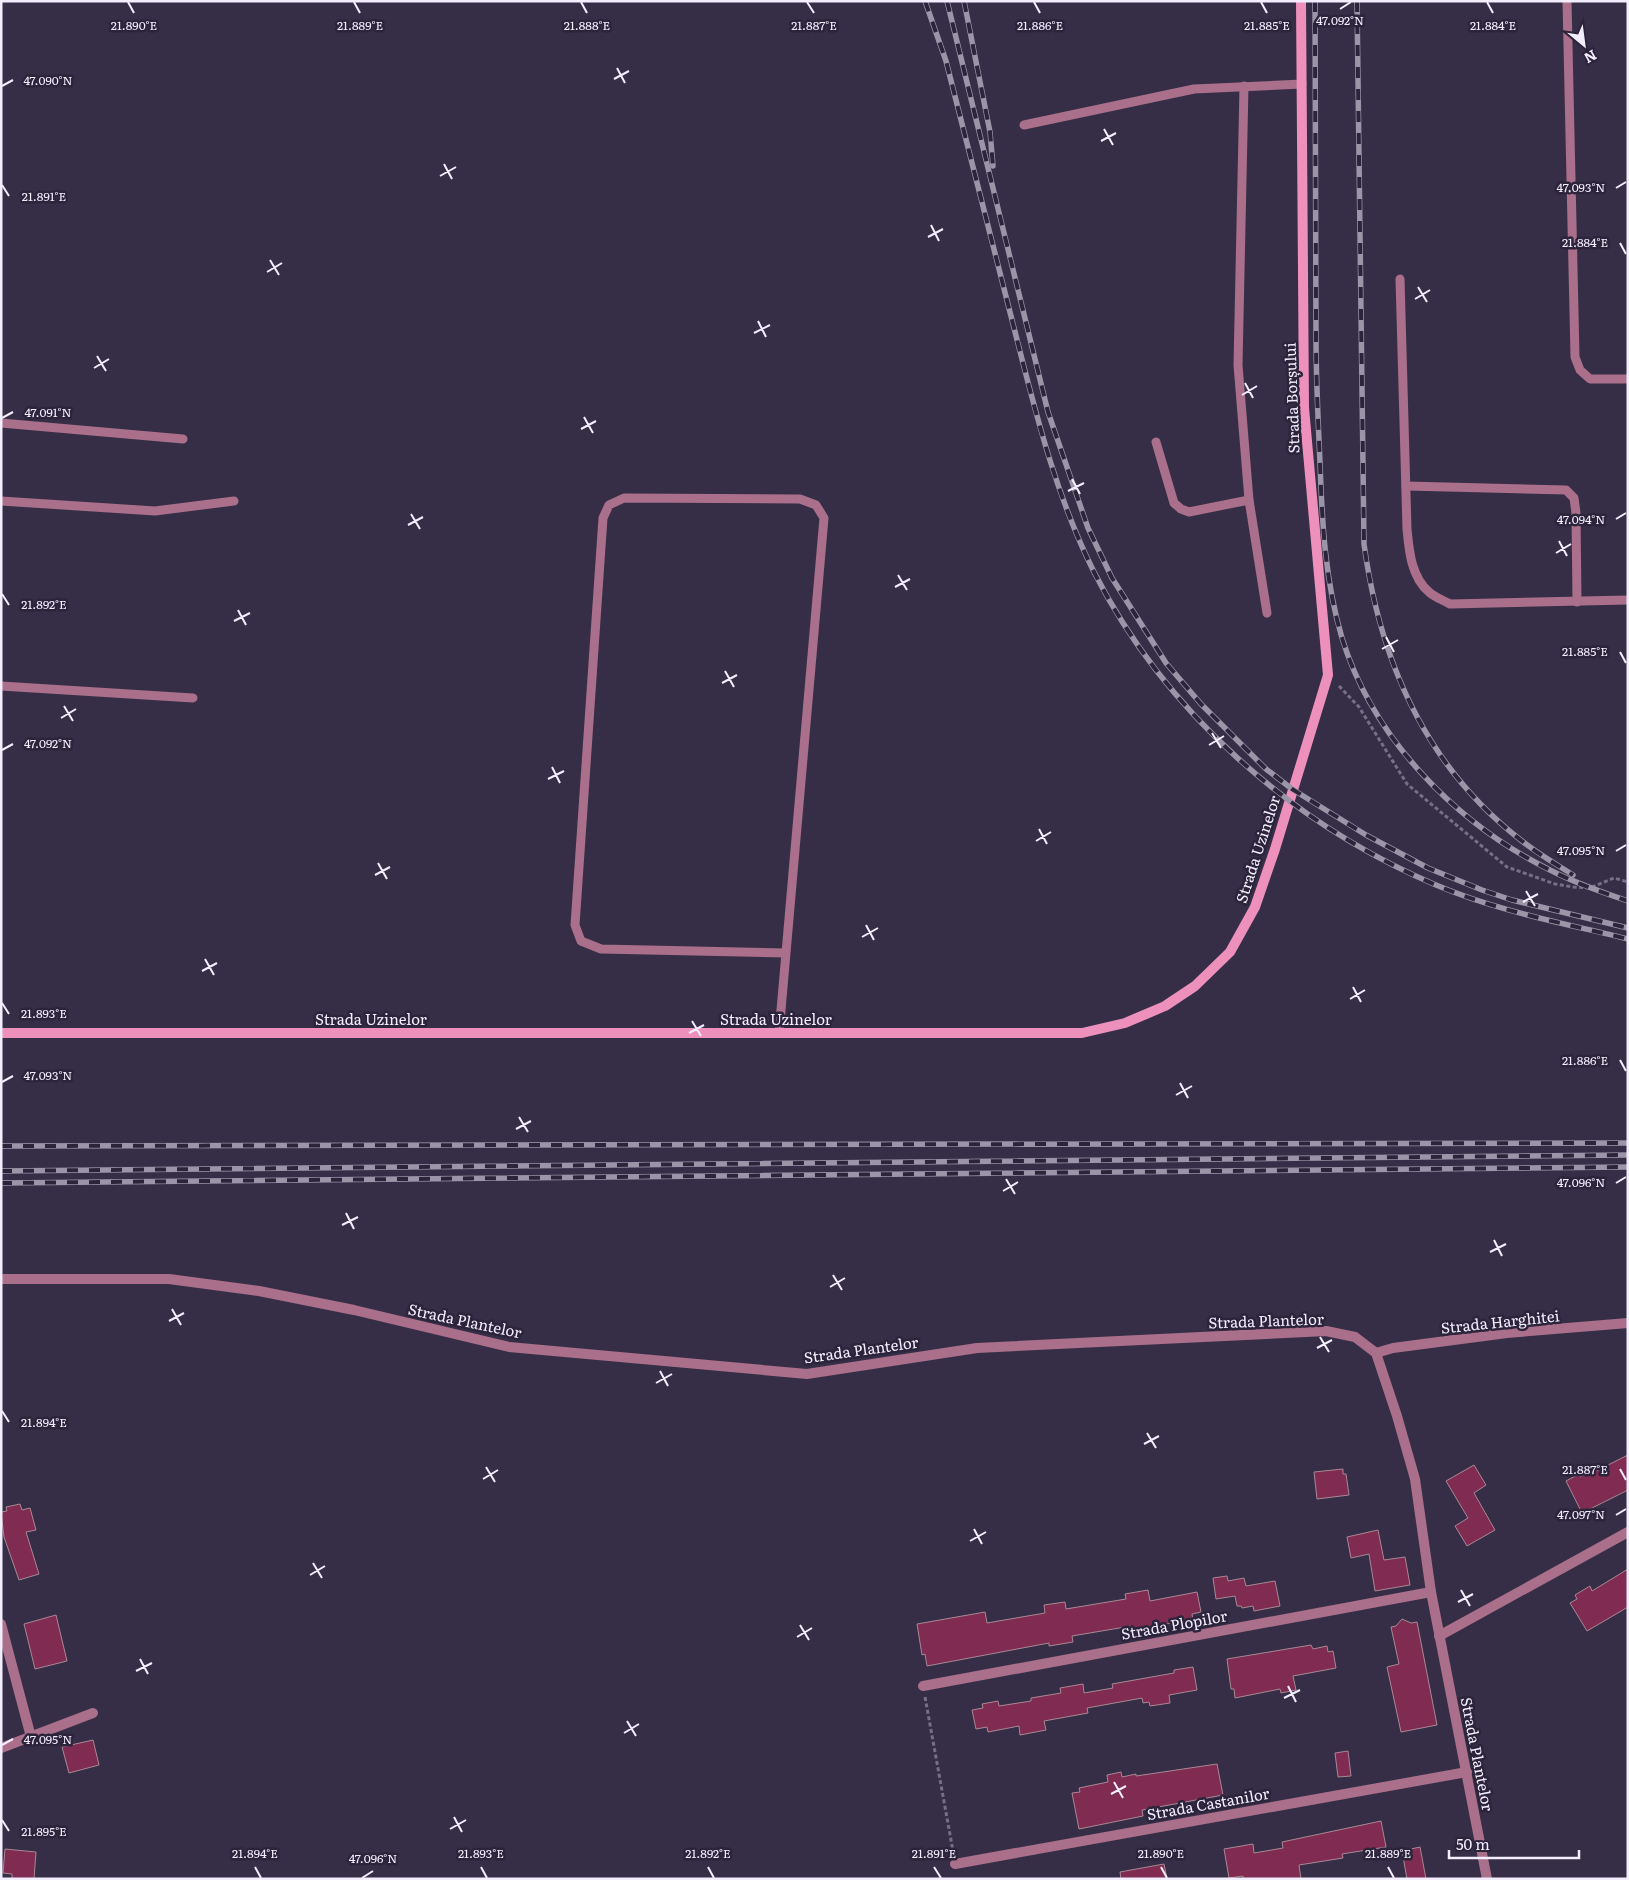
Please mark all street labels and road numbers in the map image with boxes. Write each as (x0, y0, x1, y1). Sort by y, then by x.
street label: Strada Borșului (1278, 342, 1304, 454)
street label: Strada Uzinelor (1229, 792, 1285, 906)
street label: Strada Uzinelor (315, 1007, 427, 1030)
street label: Strada Uzinelor (720, 1007, 832, 1030)
street label: Strada Plantelor (406, 1297, 524, 1343)
street label: Strada Harghitei (1440, 1303, 1560, 1339)
street label: Strada Plantelor (1208, 1306, 1324, 1334)
street label: Strada Plantelor (802, 1330, 920, 1368)
street label: Strada Plopilor (1119, 1603, 1229, 1645)
street label: Strada Plantelor (1456, 1695, 1500, 1813)
street label: Strada Castanilor (1145, 1781, 1271, 1825)

